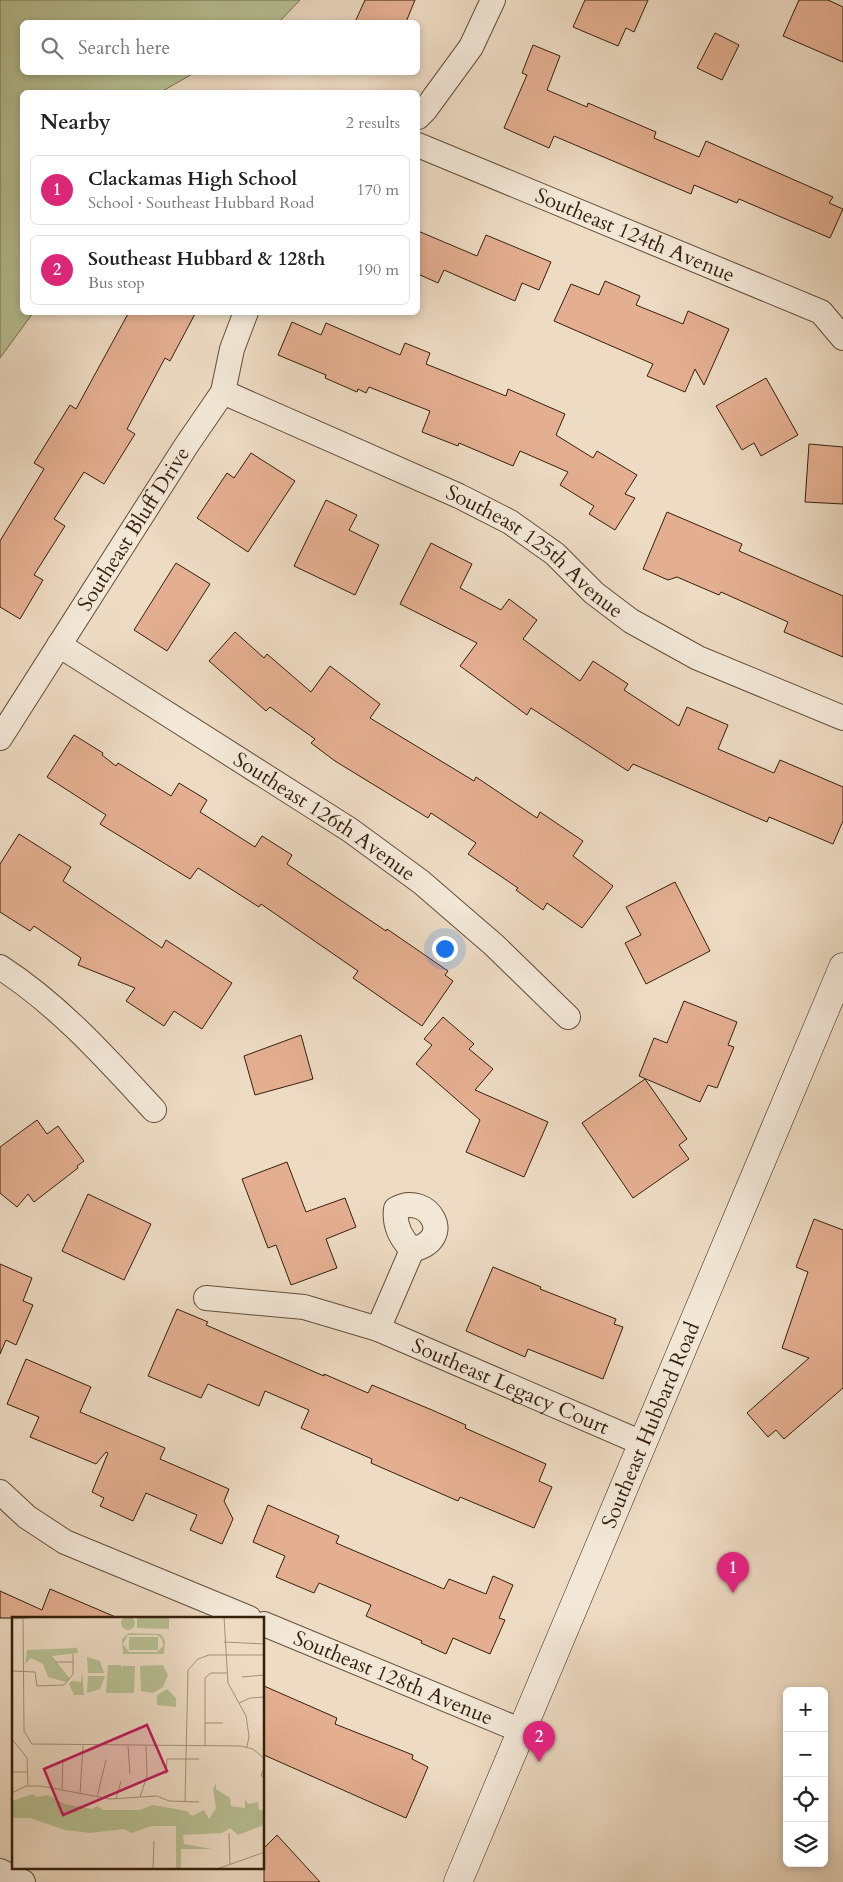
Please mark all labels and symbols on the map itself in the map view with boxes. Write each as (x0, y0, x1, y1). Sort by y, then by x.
street label: Southeast 124th Avenue (531, 181, 739, 290)
street label: Southeast Bluff Drive (70, 441, 197, 617)
street label: Southeast 125th Avenue (441, 478, 629, 625)
street label: Southeast 126th Avenue (227, 745, 421, 888)
your location (432, 936, 458, 962)
street label: Southeast Hubbard Road (595, 1318, 707, 1532)
street label: Southeast Legacy Court (407, 1331, 614, 1442)
pin: 1 (717, 1552, 749, 1593)
inset map (12, 1617, 265, 1870)
street label: Southeast 128th Avenue (289, 1624, 497, 1732)
pin: 2 (523, 1721, 555, 1762)

